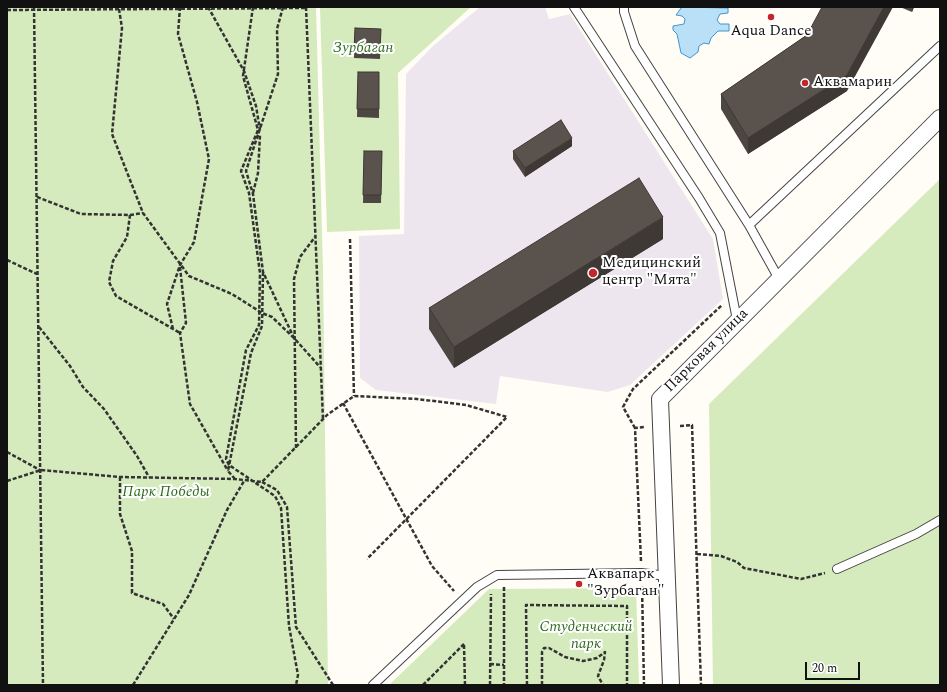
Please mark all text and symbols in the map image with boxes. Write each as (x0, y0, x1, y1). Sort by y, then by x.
marker: Aqua Dance (766, 12, 776, 22)
place label: Aqua Dance (731, 23, 811, 41)
park label: Зурбаган (333, 40, 393, 58)
place label: Аквамарин (813, 74, 892, 92)
marker: Аквамарин (800, 78, 810, 88)
place label: Медицинский центр "Мята" (602, 255, 701, 290)
marker: Медицинский центр "Мята" (587, 267, 599, 279)
street label: Парковая улица (661, 305, 753, 397)
park label: Парк Победы (122, 484, 210, 502)
place label: Аквапарк "Зурбаган" (587, 566, 664, 601)
marker: Аквапарк "Зурбаган" (574, 579, 584, 589)
park label: Студенческий парк (540, 619, 632, 654)
scale bar (807, 654, 862, 680)
text: 20 m (812, 659, 837, 678)

